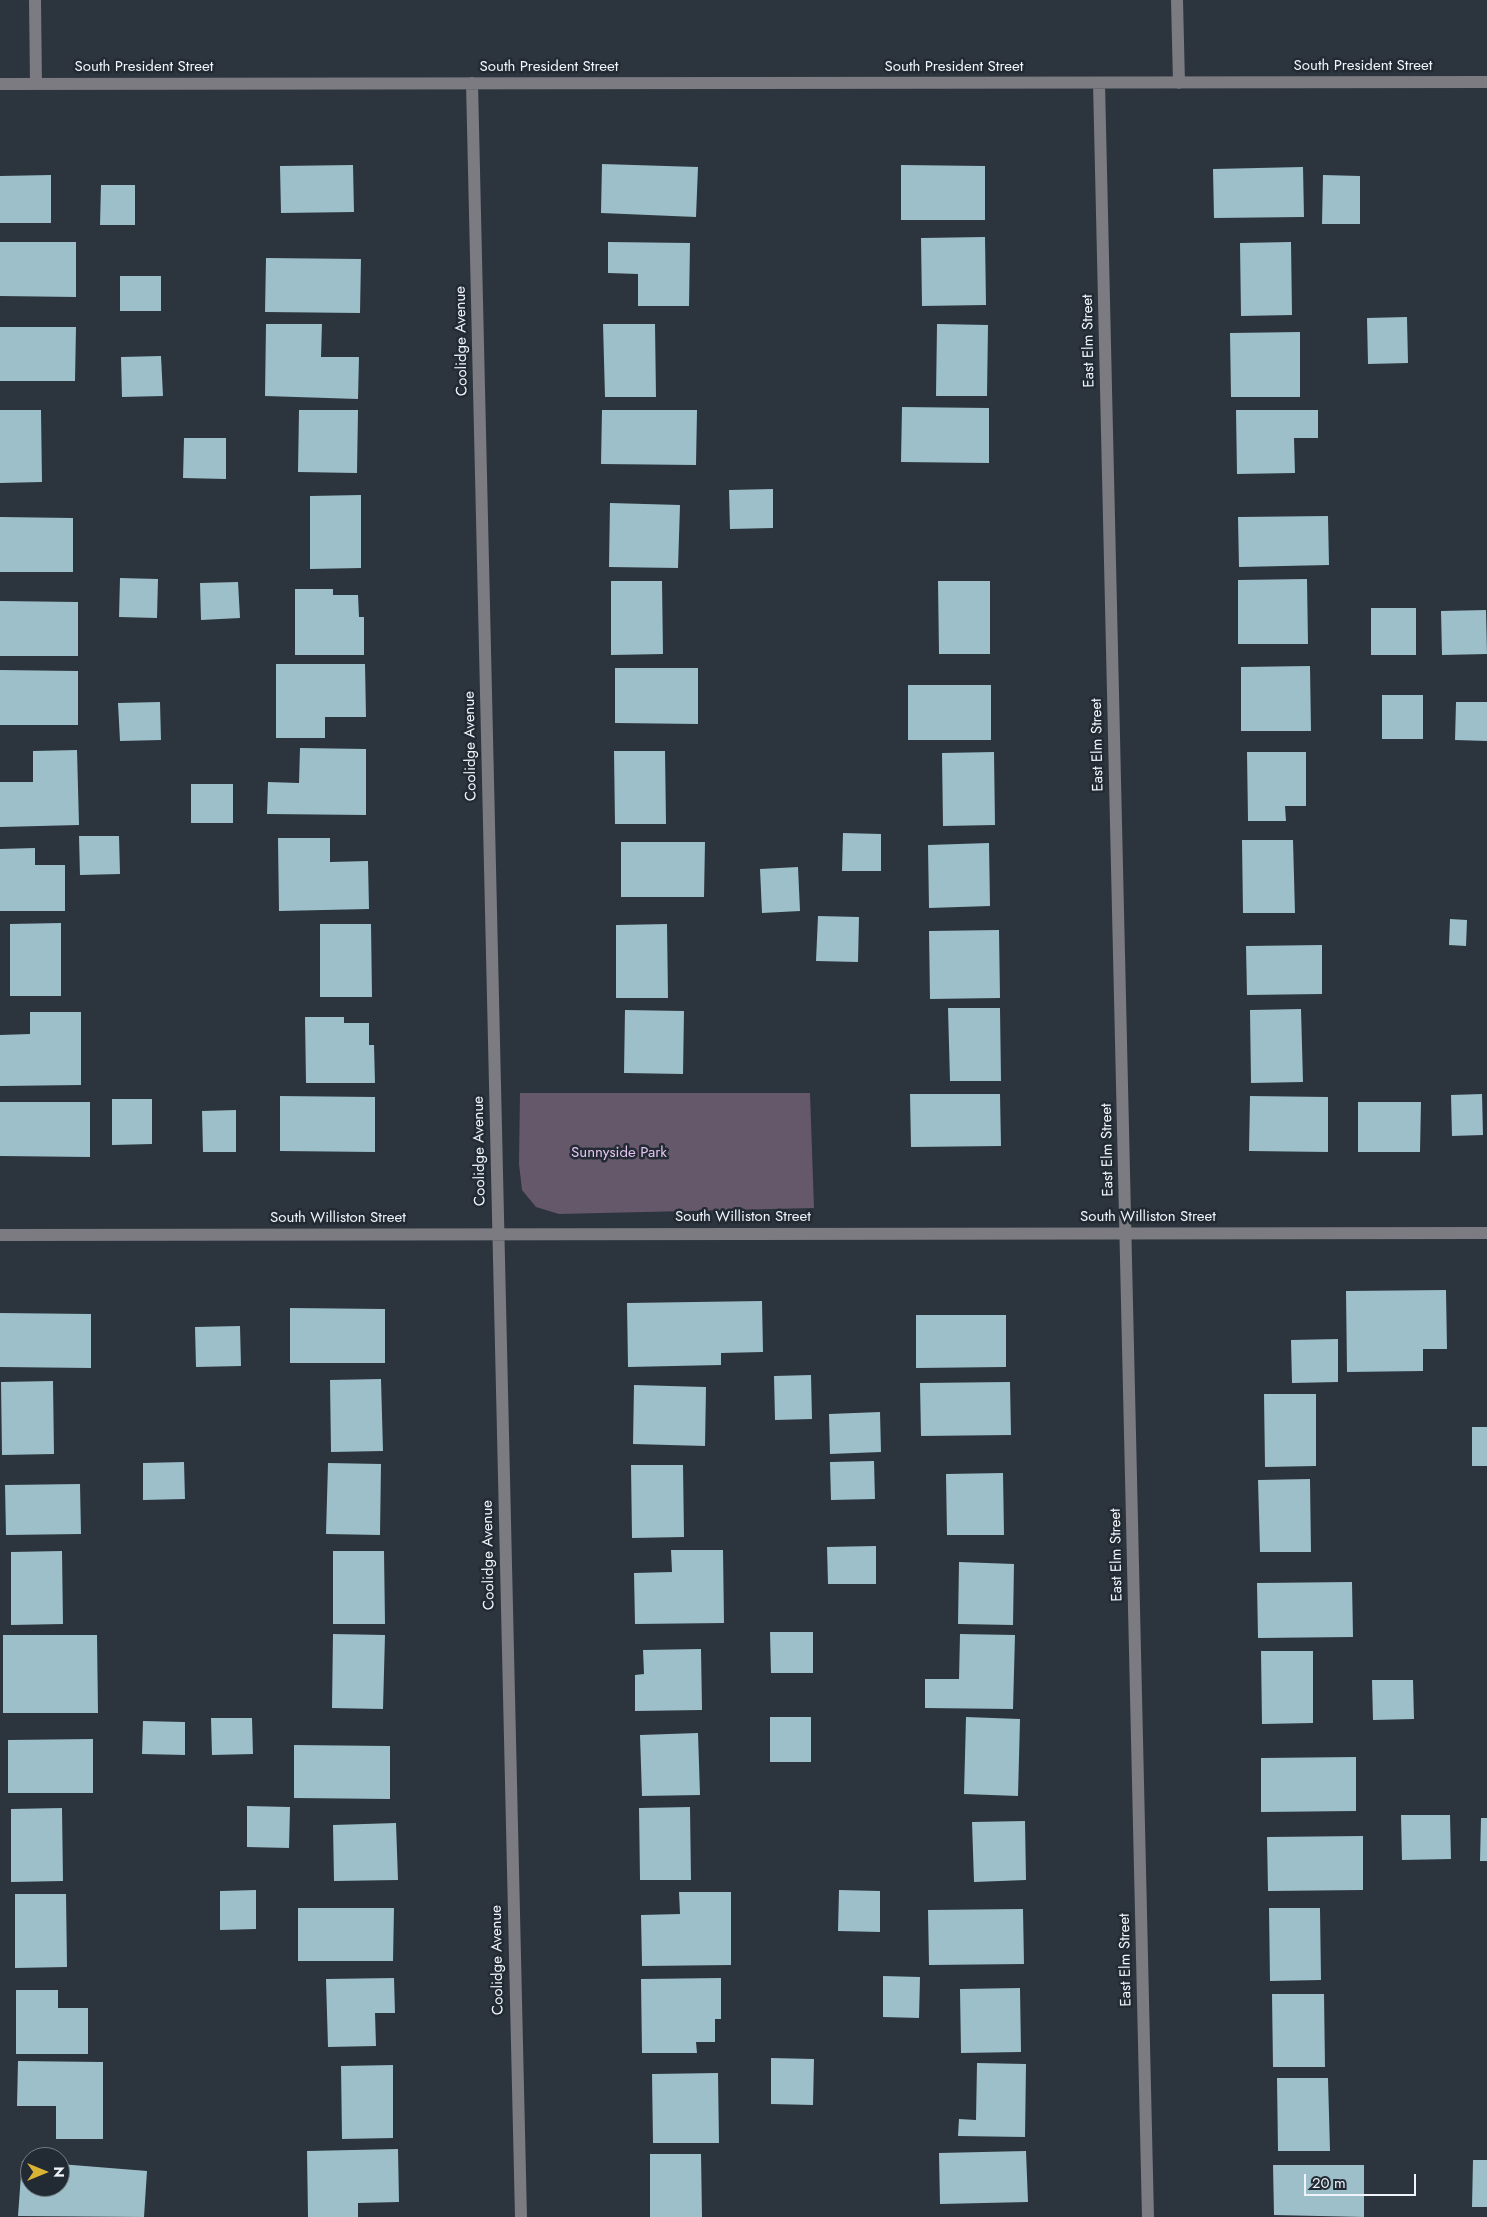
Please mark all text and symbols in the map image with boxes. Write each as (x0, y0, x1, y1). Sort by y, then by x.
street label: South President Street (1294, 57, 1432, 75)
street label: South President Street (75, 58, 213, 76)
street label: South President Street (480, 58, 618, 76)
street label: South President Street (885, 58, 1023, 76)
street label: Coolidge Avenue (452, 286, 472, 396)
street label: East Elm Street (1079, 294, 1099, 388)
street label: Coolidge Avenue (461, 691, 481, 801)
street label: East Elm Street (1088, 698, 1108, 792)
street label: Coolidge Avenue (470, 1096, 490, 1206)
street label: East Elm Street (1098, 1103, 1118, 1197)
park label: Sunnyside Park (571, 1144, 667, 1162)
street label: South Williston Street (675, 1208, 811, 1226)
street label: South Williston Street (1080, 1208, 1216, 1226)
street label: South Williston Street (270, 1209, 406, 1227)
street label: Coolidge Avenue (479, 1500, 499, 1610)
street label: East Elm Street (1107, 1508, 1127, 1602)
street label: Coolidge Avenue (488, 1905, 508, 2015)
street label: East Elm Street (1116, 1913, 1136, 2007)
north arrow (20, 2147, 70, 2197)
scale bar (1307, 2164, 1420, 2196)
text: N (49, 2166, 69, 2178)
text: 20 m (1312, 2172, 1346, 2194)

